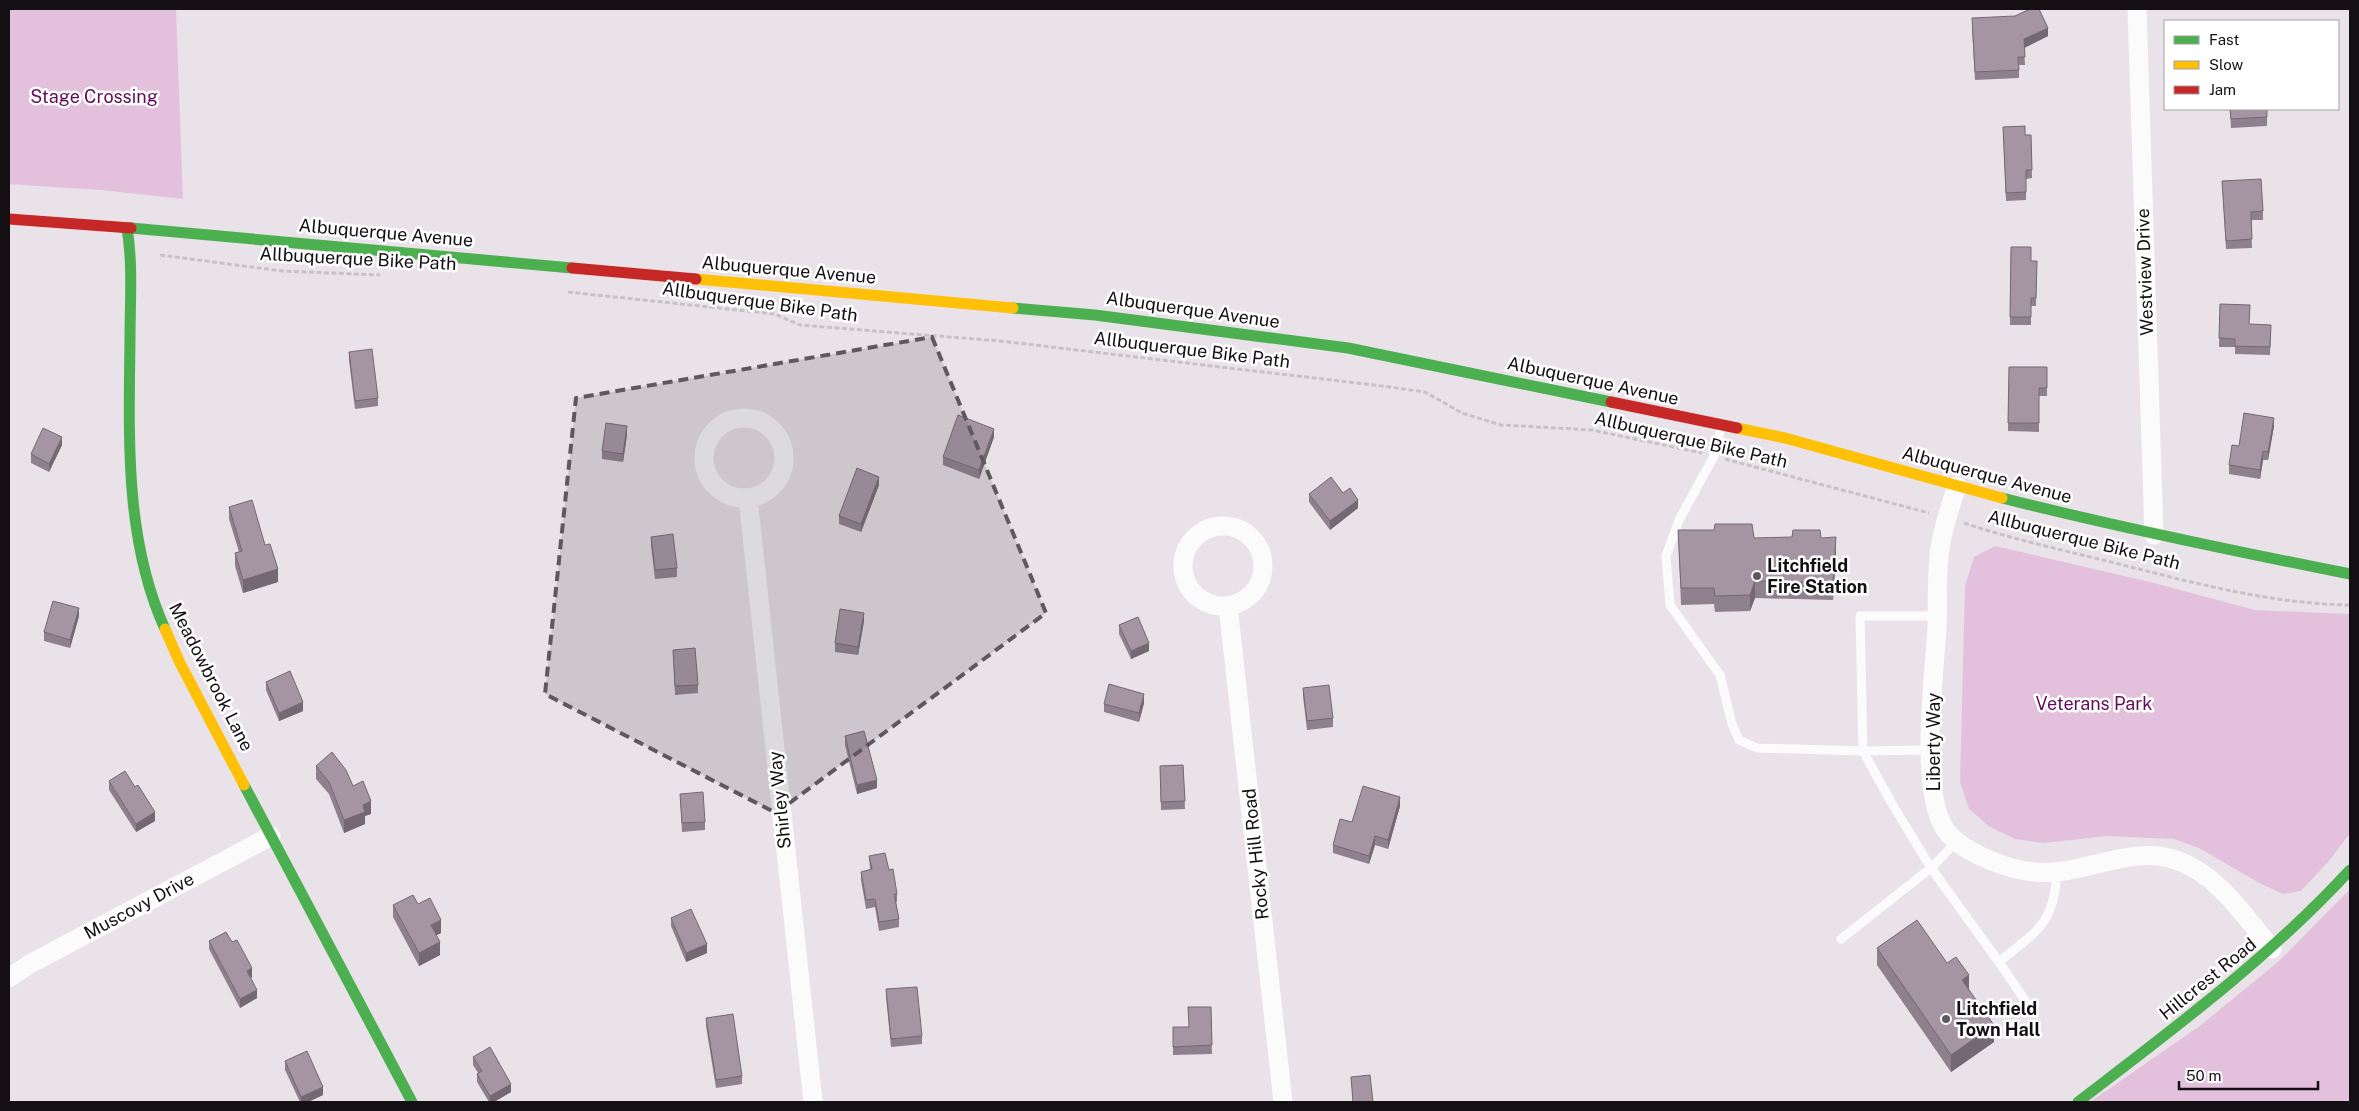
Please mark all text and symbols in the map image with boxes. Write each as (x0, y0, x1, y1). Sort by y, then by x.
legend (2164, 20, 2339, 110)
text: Fast (2209, 31, 2239, 48)
text: Slow (2209, 56, 2244, 73)
text: Jam (2209, 81, 2236, 98)
park label: Stage Crossing (30, 86, 158, 107)
street label: Westview Drive (2132, 208, 2157, 336)
street label: Albuquerque Avenue (298, 214, 474, 251)
street label: Allbuquerque Bike Path (259, 243, 457, 274)
street label: Albuquerque Avenue (701, 251, 877, 288)
street label: Allbuquerque Bike Path (661, 277, 859, 326)
street label: Albuquerque Avenue (1105, 287, 1281, 332)
street label: Allbuquerque Bike Path (1093, 327, 1291, 372)
street label: Albuquerque Avenue (1505, 352, 1681, 409)
street label: Allbuquerque Bike Path (1593, 407, 1790, 472)
street label: Albuquerque Avenue (1900, 442, 2074, 507)
street label: Allbuquerque Bike Path (1986, 505, 2182, 574)
place label: Litchfield Fire Station (1767, 555, 1868, 597)
marker: Litchfield Fire Station (1751, 570, 1763, 582)
street label: Meadowbrook Lane (165, 599, 258, 755)
street label: Liberty Way (1923, 692, 1944, 791)
park label: Veterans Park (2036, 693, 2152, 714)
street label: Shirley Way (764, 750, 795, 850)
street label: Rocky Hill Road (1238, 787, 1273, 921)
street label: Muscovy Drive (80, 868, 197, 943)
street label: Hillcrest Road (2155, 933, 2260, 1024)
place label: Litchfield Town Hall (1956, 998, 2040, 1040)
marker: Litchfield Town Hall (1940, 1013, 1952, 1025)
scale bar (2179, 1058, 2318, 1090)
text: 50 m (2186, 1067, 2221, 1084)

